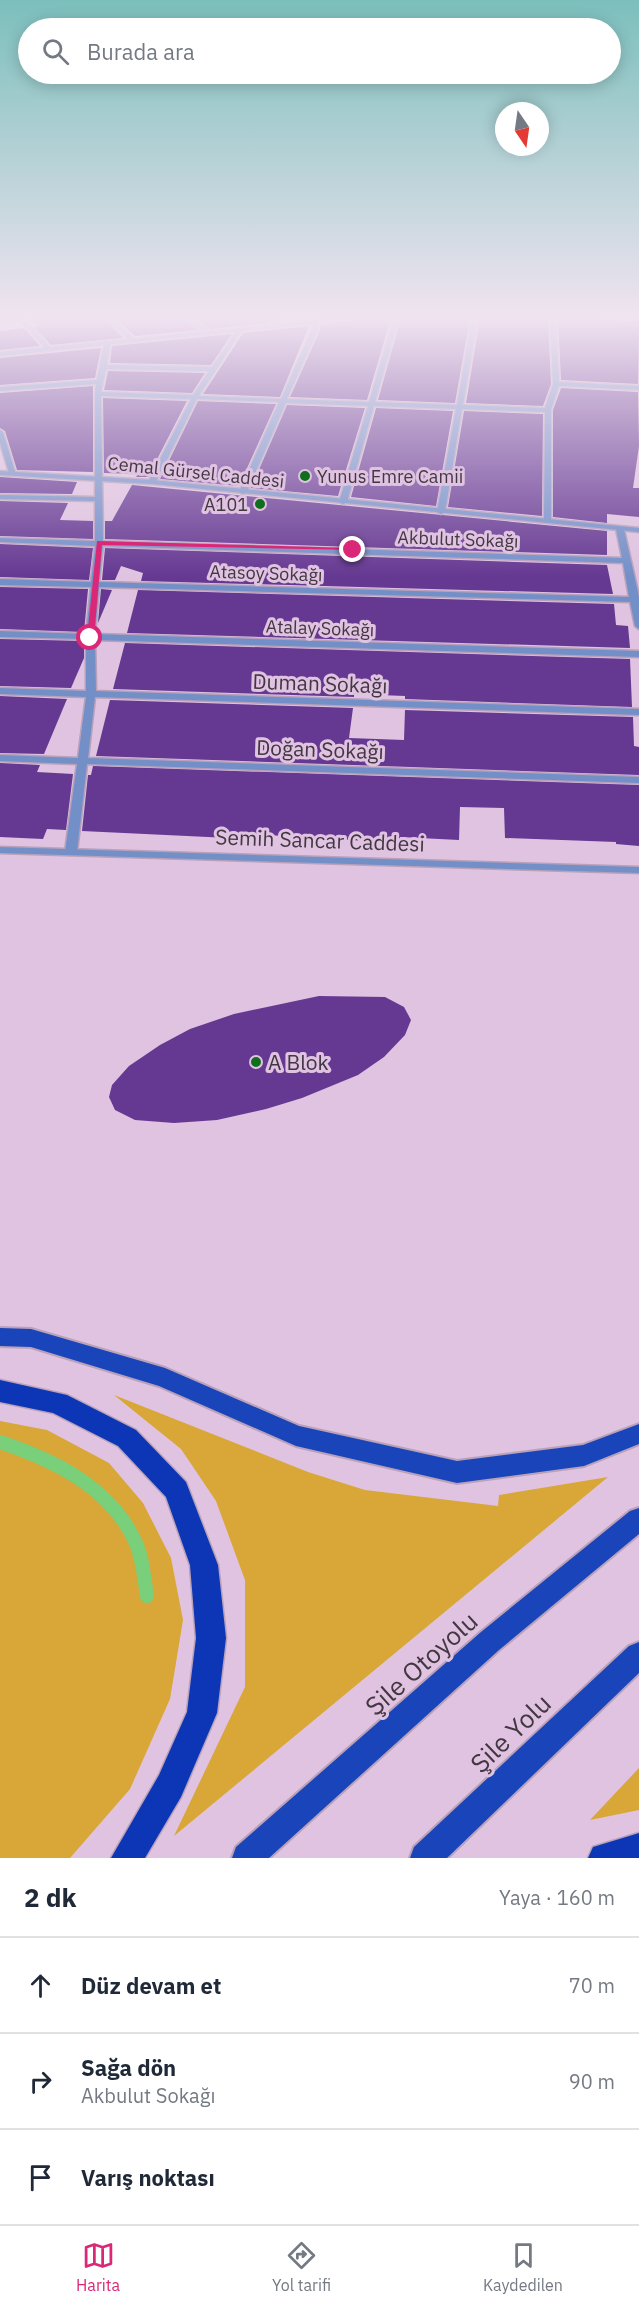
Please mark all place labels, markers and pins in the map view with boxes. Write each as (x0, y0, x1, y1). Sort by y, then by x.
place label: Yunus Emre Camii (317, 465, 463, 488)
marker: Yunus Emre Camii (298, 469, 312, 483)
place label: A101 (204, 493, 248, 516)
marker: A101 (253, 497, 267, 511)
place label: A Blok (268, 1048, 329, 1076)
marker: A Blok (249, 1055, 263, 1069)

